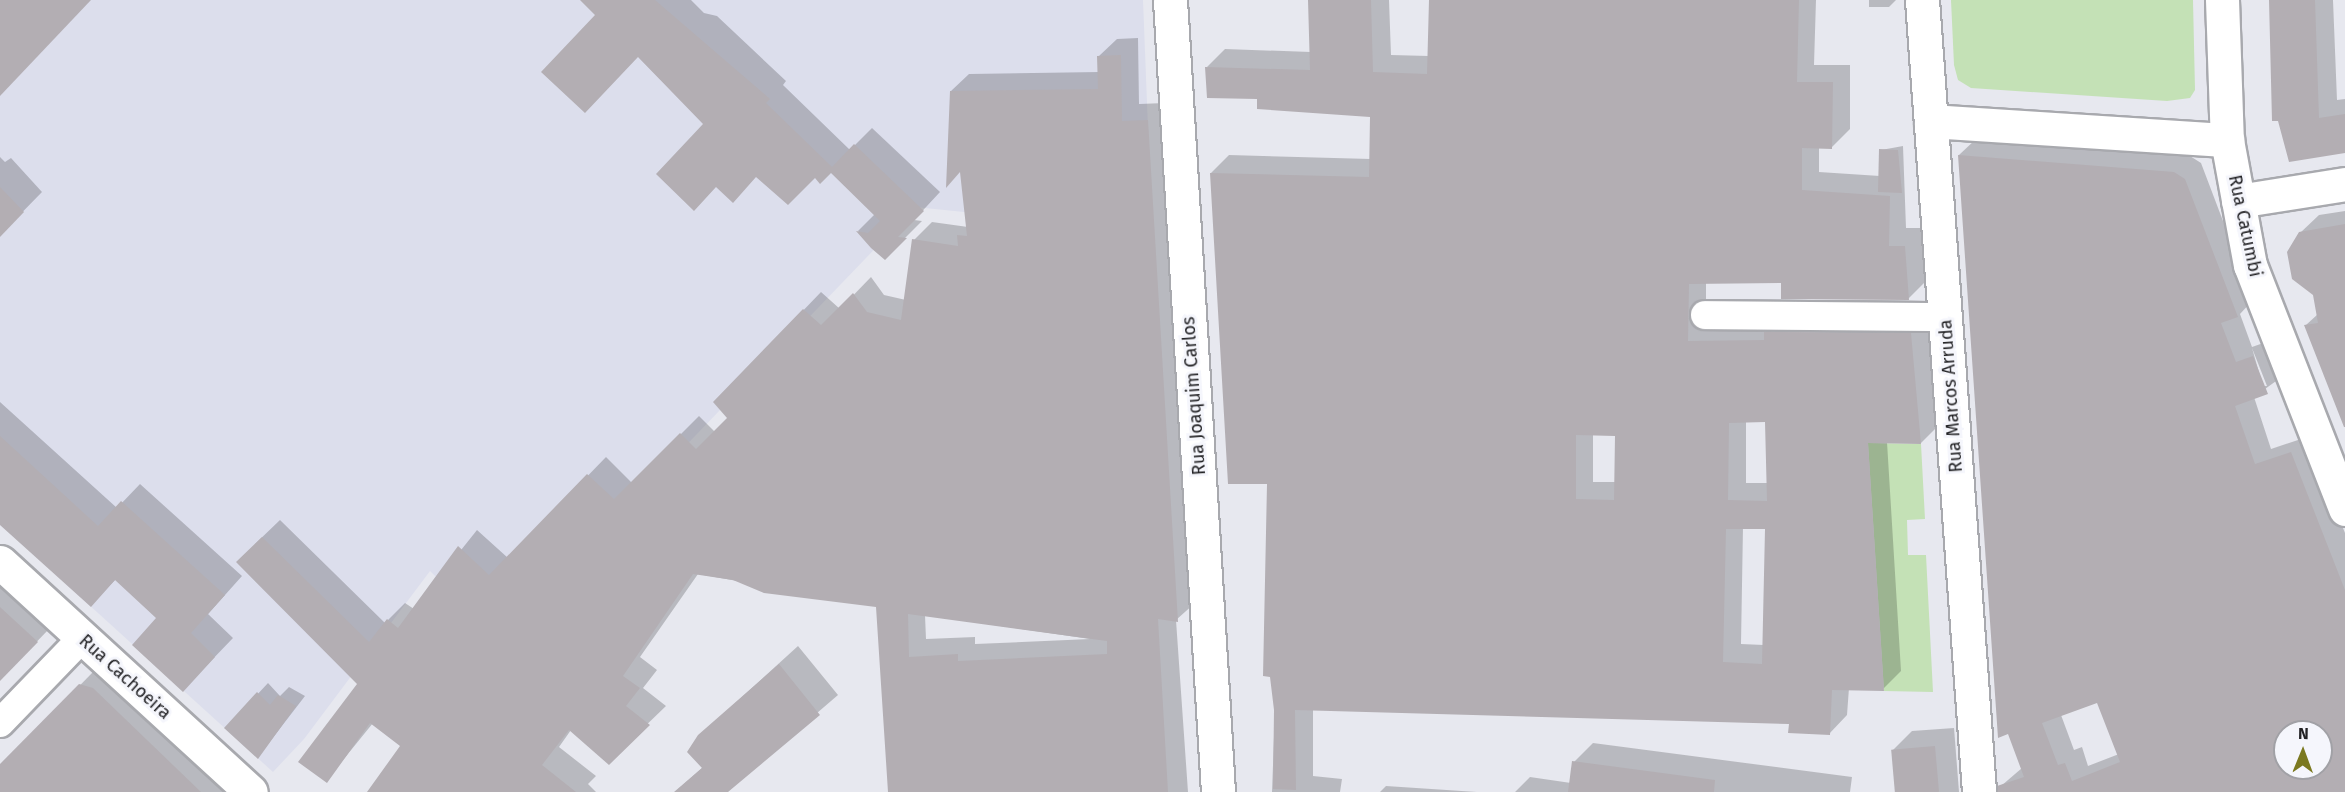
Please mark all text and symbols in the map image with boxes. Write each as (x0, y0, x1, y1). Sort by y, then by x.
street label: Rua Catumbi (2224, 173, 2266, 279)
street label: Rua Joaquim Carlos (1178, 316, 1210, 476)
street label: Rua Marcos Arruda (1935, 319, 1967, 473)
street label: Rua Cachoeira (75, 630, 175, 724)
north arrow (2273, 720, 2333, 780)
text: N (2298, 724, 2309, 743)

